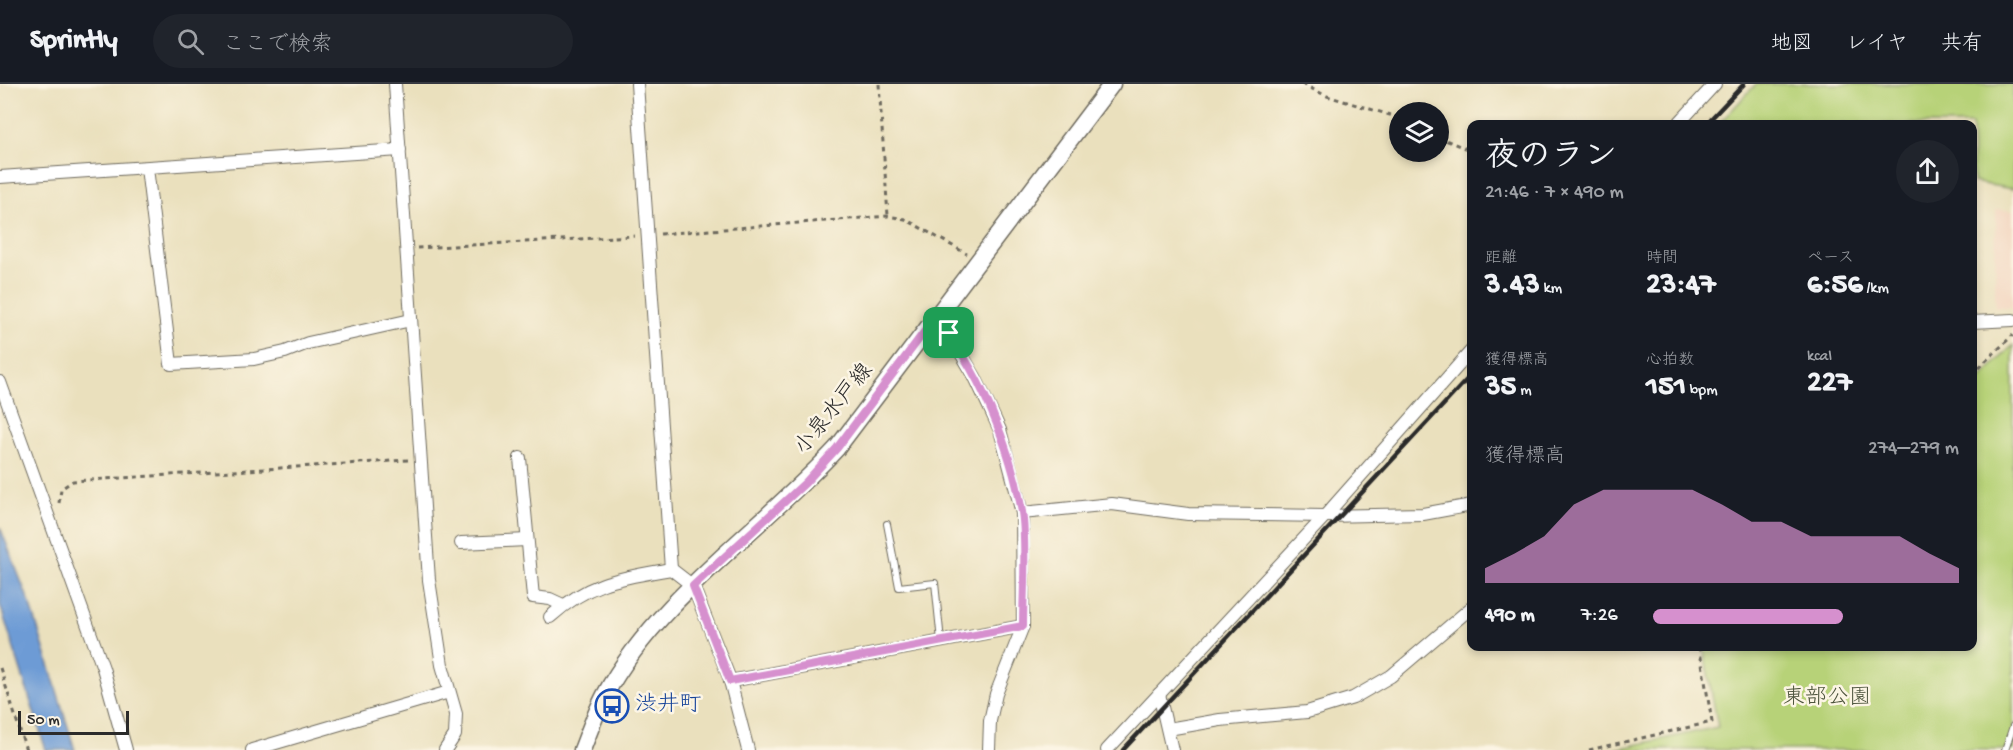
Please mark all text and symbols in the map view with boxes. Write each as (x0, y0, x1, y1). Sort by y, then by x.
search box (153, 14, 573, 68)
text: Sprintly (30, 25, 117, 58)
icon: search (174, 25, 207, 58)
text: ここで検索 (222, 33, 332, 59)
text: 地図 (1771, 33, 1813, 58)
text: レイヤ (1846, 33, 1908, 58)
text: 共有 (1941, 33, 1983, 58)
map controls (1389, 102, 1449, 162)
button: layers (1389, 102, 1449, 162)
text: 夜のラン (1485, 140, 1617, 178)
button: share (1896, 140, 1959, 203)
text: 21:46 · 7 × 490 m (1485, 182, 1624, 205)
text: 距離 (1485, 250, 1517, 269)
text: 時間 (1646, 250, 1678, 269)
text: ペース (1807, 250, 1854, 269)
text: 3.43 (1485, 269, 1540, 304)
text: 23:47 (1646, 269, 1716, 304)
text: 6:56 (1807, 269, 1863, 304)
text: km (1540, 280, 1562, 299)
text: /km (1863, 280, 1889, 299)
pin (923, 307, 974, 358)
icon: arrive (932, 316, 965, 349)
text: kcal (1807, 348, 1832, 367)
text: 獲得標高 (1485, 352, 1549, 371)
text: 心拍数 (1646, 352, 1694, 371)
street label: 小泉水戸線 (790, 358, 880, 461)
text: 227 (1807, 367, 1852, 402)
text: 35 (1485, 371, 1516, 406)
text: 151 (1646, 371, 1686, 406)
text: m (1516, 382, 1532, 401)
text: bpm (1686, 382, 1717, 401)
text: 274–279 m (1868, 438, 1959, 461)
text: 獲得標高 (1485, 446, 1565, 469)
text: 490 m (1485, 605, 1535, 628)
text: 7:26 (1581, 605, 1618, 628)
park label: 東部公園 (1783, 685, 1871, 712)
bus stop icon: 渋井町 (594, 688, 630, 724)
place label: 渋井町 (635, 692, 701, 719)
scale bar (18, 708, 129, 736)
text: 50 m (27, 712, 60, 731)

